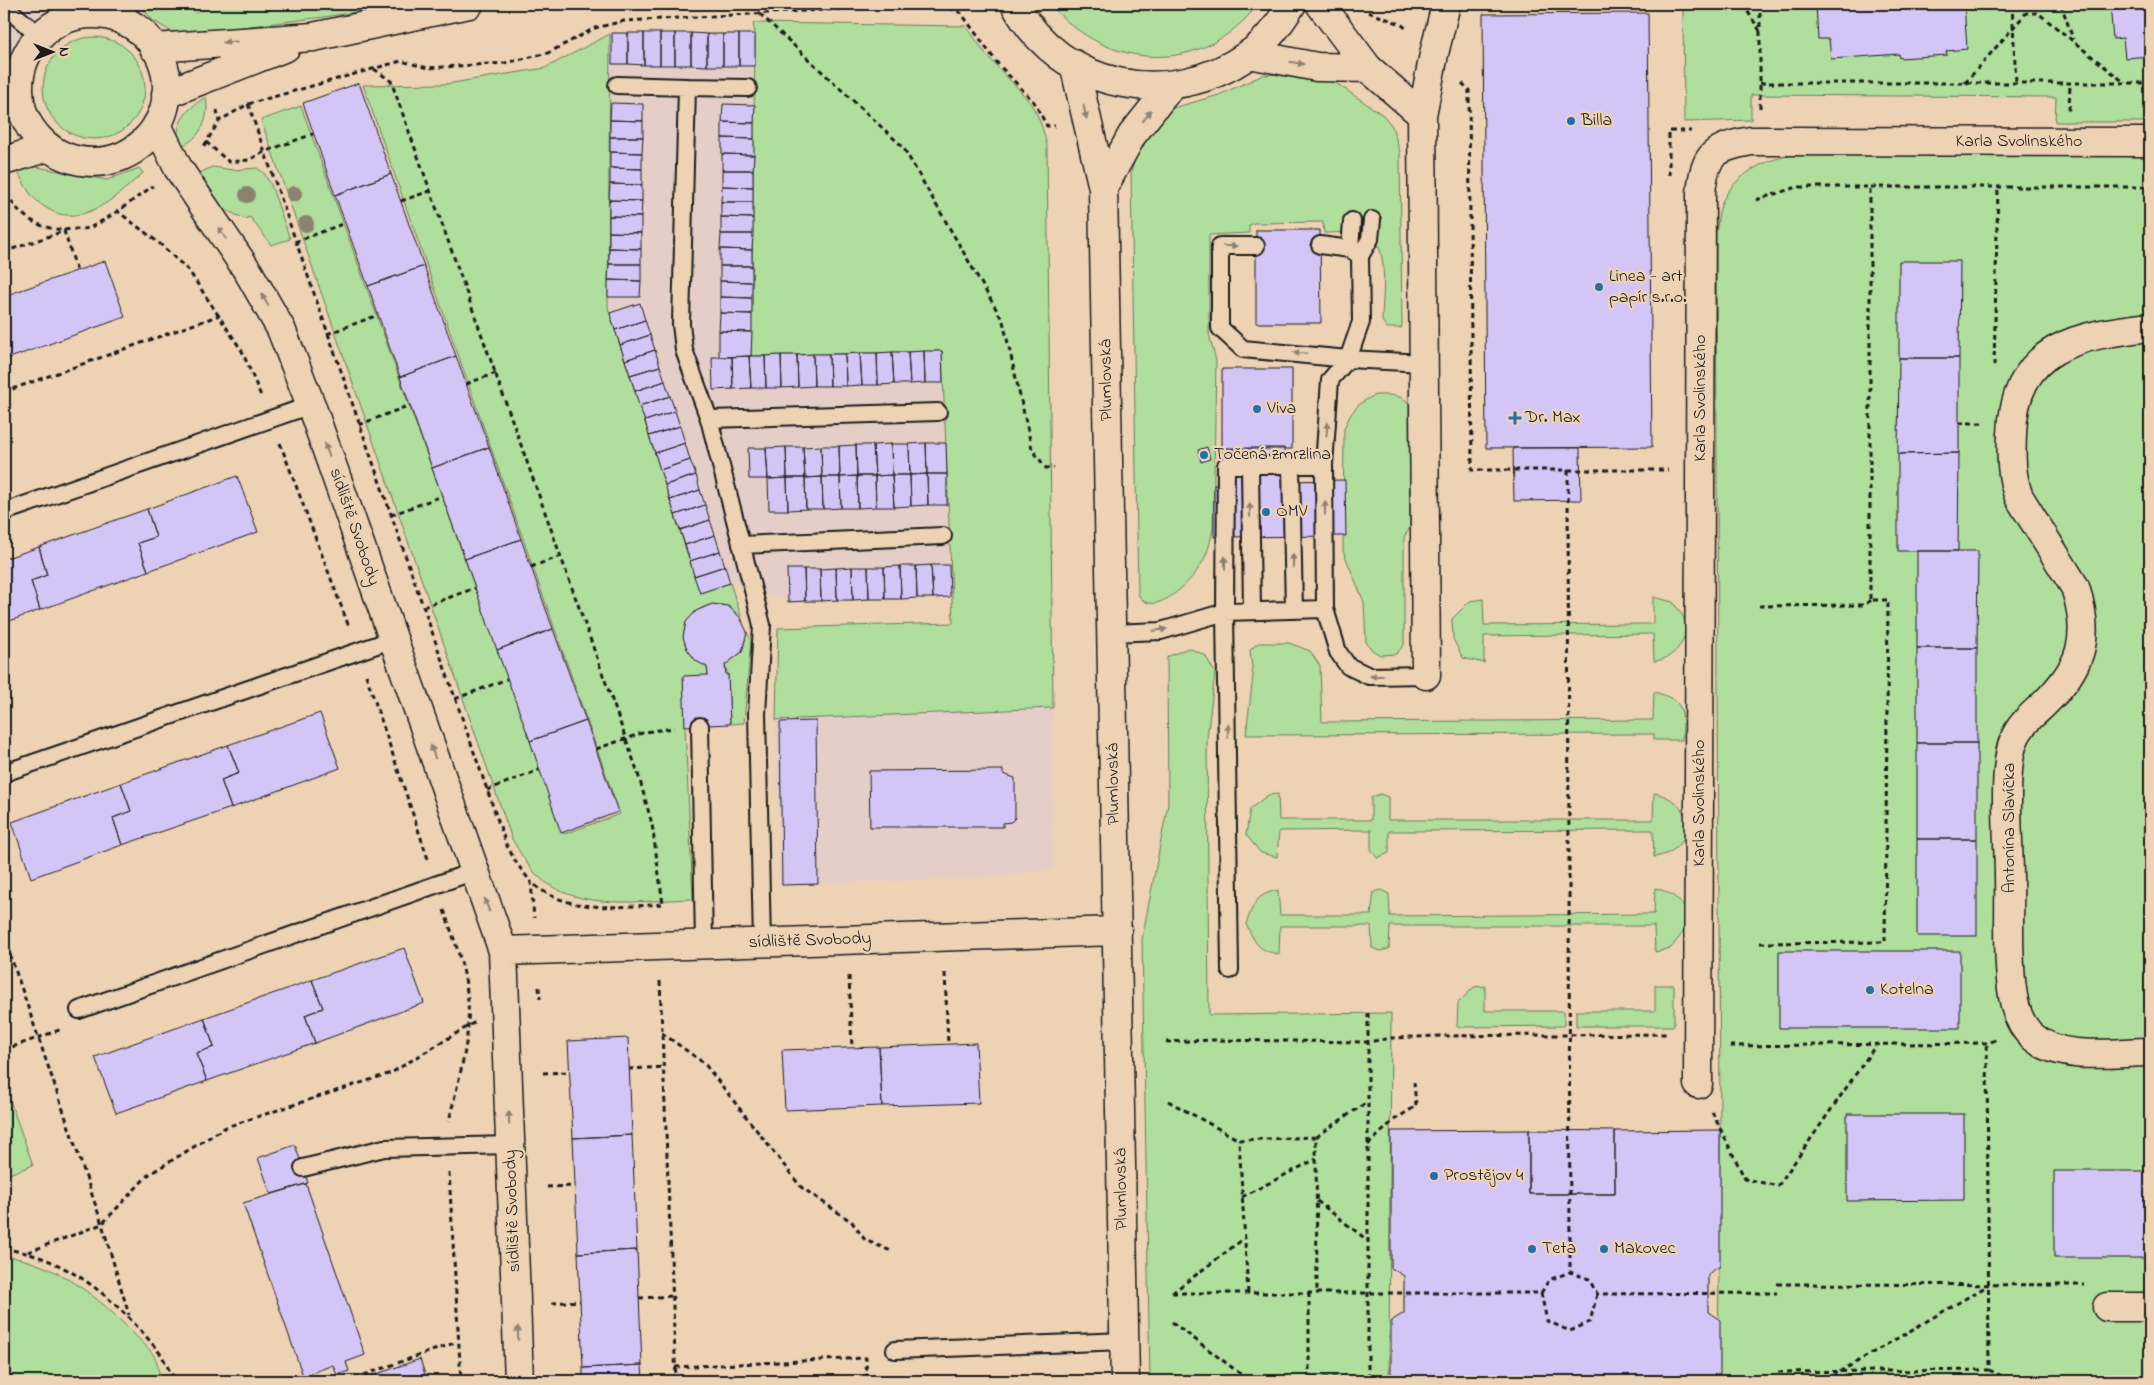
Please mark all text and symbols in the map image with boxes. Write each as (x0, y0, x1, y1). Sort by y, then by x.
north arrow (28, 28, 78, 78)
one-way arrow (221, 39, 237, 47)
text: N (53, 47, 74, 57)
one-way arrow (1289, 60, 1305, 68)
one-way arrow (1081, 104, 1089, 120)
place label: Billa (1580, 108, 1612, 134)
one-way arrow (1141, 110, 1152, 123)
marker: Billa (1565, 115, 1577, 127)
street label: Karla Svolinského (1956, 129, 2082, 155)
one-way arrow (217, 226, 227, 240)
one-way arrow (1222, 242, 1238, 250)
place label: Linea - art papír s.r.o. (1609, 264, 1687, 311)
marker: Linea - art papír s.r.o. (1593, 281, 1605, 293)
one-way arrow (260, 294, 269, 307)
street label: Karla Svolinského (1688, 335, 1714, 461)
street label: Plumlovská (1093, 339, 1121, 421)
one-way arrow (1291, 349, 1307, 357)
place label: Viva (1266, 396, 1296, 422)
marker: Viva (1251, 403, 1263, 415)
place label: Dr. Max (1524, 405, 1581, 431)
marker: Dr. Max (1509, 412, 1521, 424)
one-way arrow (1323, 421, 1331, 437)
one-way arrow (323, 442, 331, 457)
place label: Točená zmrzlina (1214, 442, 1331, 468)
marker: Točená zmrzlina (1198, 449, 1210, 461)
street label: sídliště Svobody (322, 465, 386, 589)
place label: OMV (1276, 499, 1308, 525)
one-way arrow (1321, 500, 1329, 516)
one-way arrow (1246, 502, 1254, 518)
marker: OMV (1260, 506, 1272, 518)
one-way arrow (1289, 553, 1297, 569)
one-way arrow (1221, 555, 1229, 571)
one-way arrow (1152, 626, 1168, 634)
one-way arrow (1369, 672, 1385, 680)
one-way arrow (1224, 723, 1232, 739)
street label: Karla Svolinského (1687, 740, 1713, 866)
street label: Plumlovská (1100, 743, 1128, 825)
one-way arrow (429, 744, 437, 759)
street label: Antonína Slavíčka (1997, 763, 2023, 893)
one-way arrow (483, 898, 490, 913)
street label: sídliště Svobody (748, 926, 872, 956)
place label: Kotelna (1880, 977, 1934, 1003)
marker: Kotelna (1864, 984, 1876, 996)
one-way arrow (505, 1109, 513, 1125)
street label: Plumlovská (1108, 1148, 1136, 1230)
street label: sídliště Svobody (498, 1149, 528, 1273)
place label: Prostějov 4 (1444, 1163, 1524, 1189)
marker: Prostějov 4 (1428, 1170, 1440, 1182)
place label: Teta (1542, 1236, 1576, 1262)
place label: Makovec (1614, 1236, 1675, 1262)
marker: Teta (1526, 1243, 1538, 1255)
marker: Makovec (1598, 1243, 1610, 1255)
one-way arrow (513, 1324, 521, 1340)

